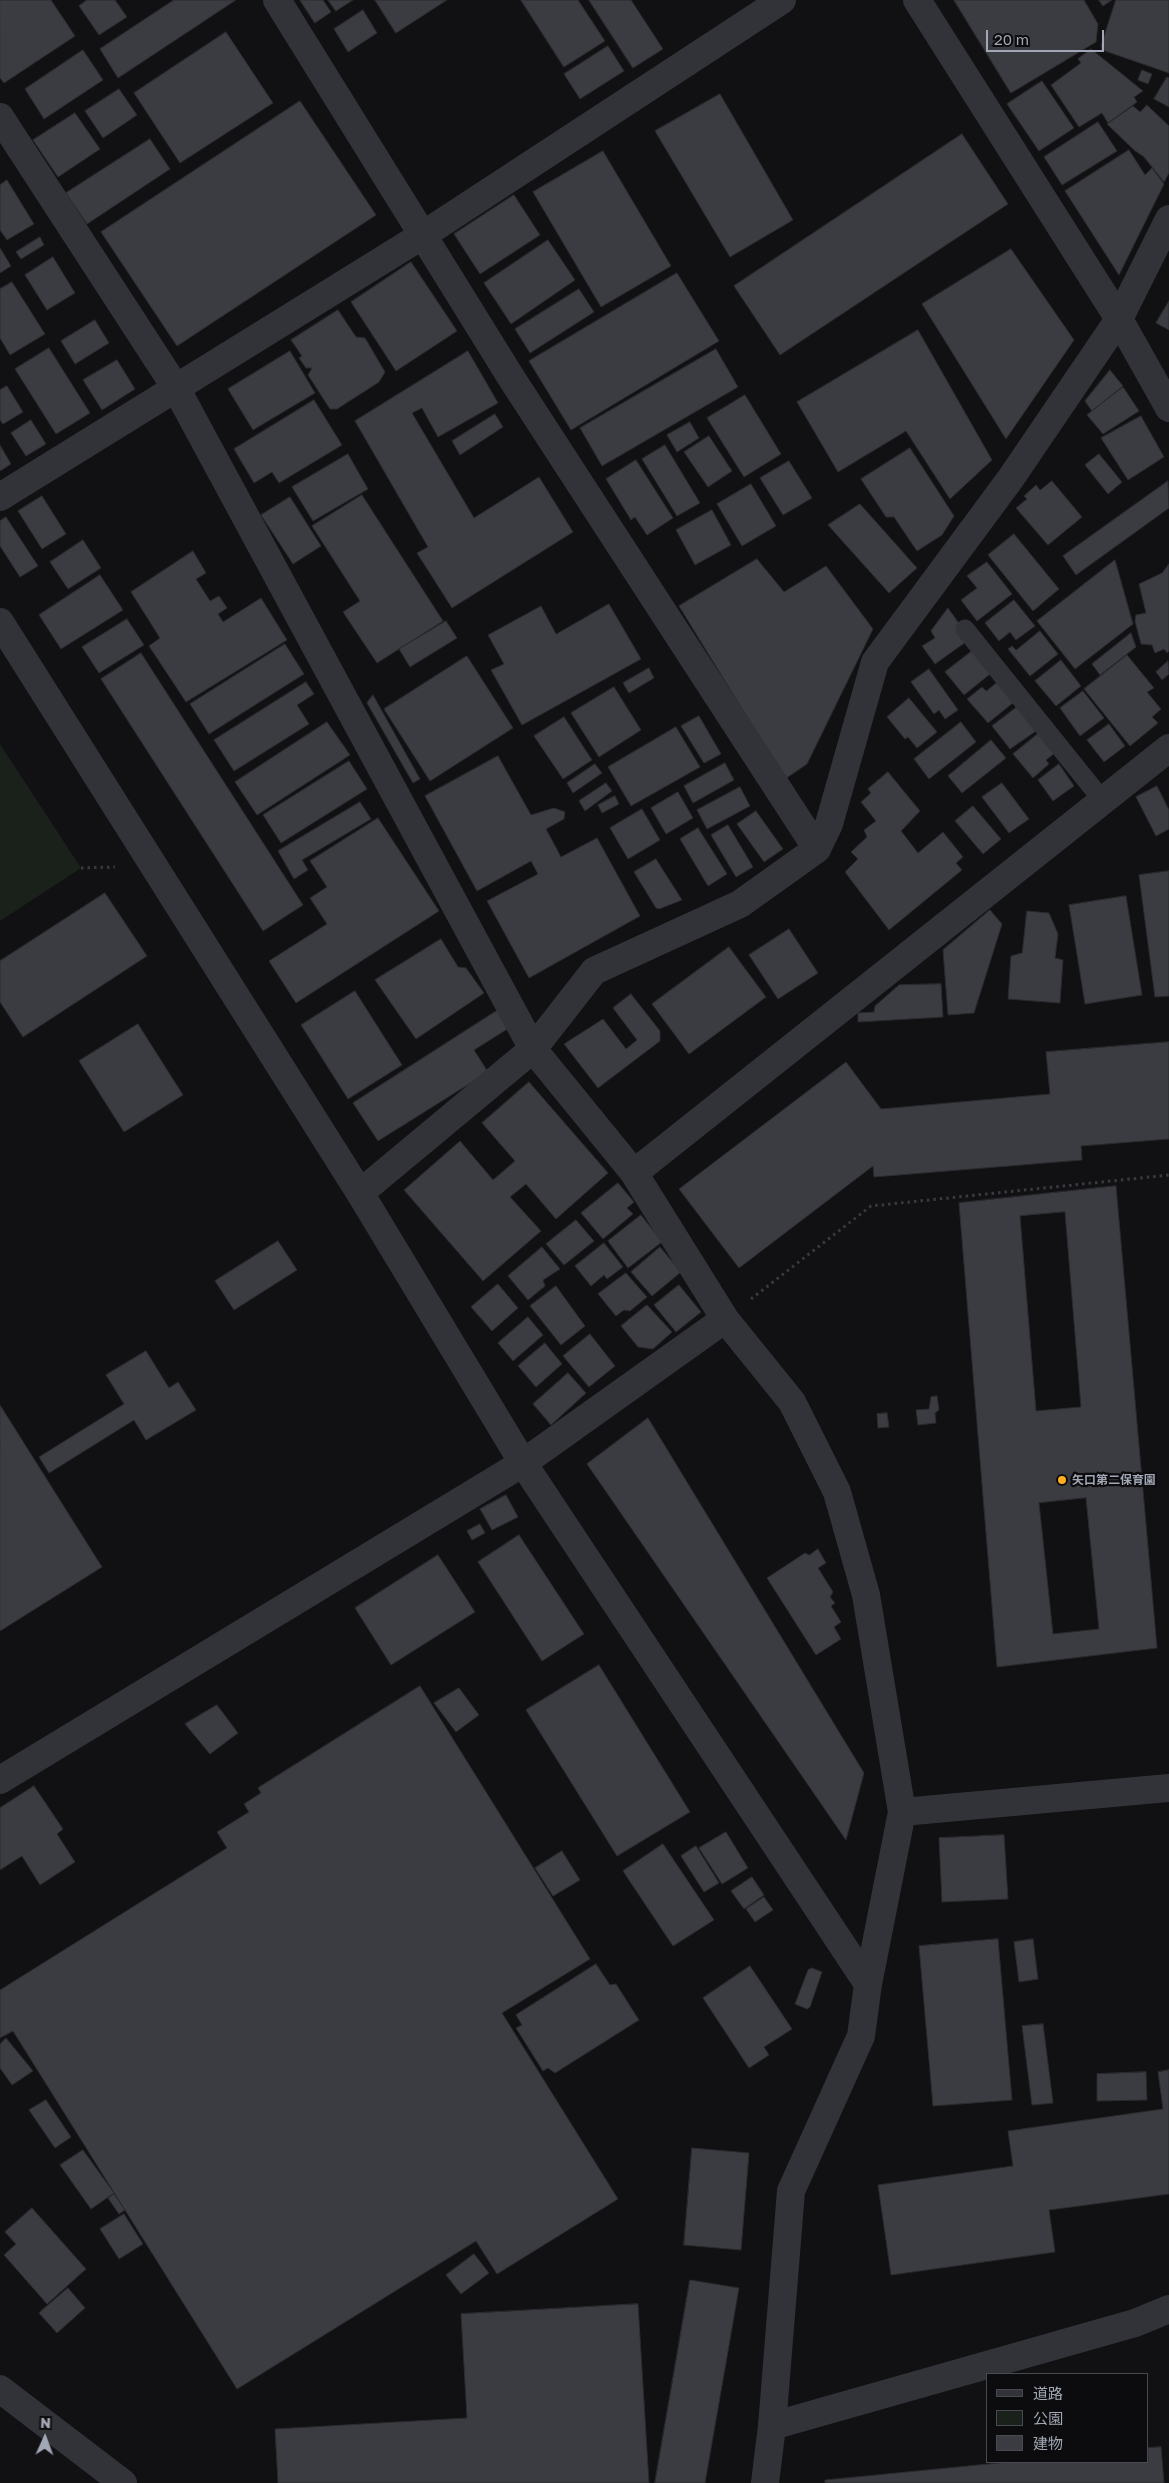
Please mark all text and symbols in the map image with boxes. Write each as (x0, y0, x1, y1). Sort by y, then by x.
scale bar (989, 20, 1106, 52)
text: 20 m (994, 30, 1029, 48)
place label: 矢口第二保育園 (1072, 1473, 1156, 1487)
marker: 矢口第二保育園 (1056, 1474, 1068, 1486)
legend (986, 2373, 1149, 2463)
text: 道路 (1033, 2384, 1063, 2402)
text: 公園 (1033, 2409, 1063, 2427)
north arrow (20, 2413, 70, 2463)
text: N (40, 2414, 51, 2431)
text: 建物 (1033, 2434, 1063, 2452)

